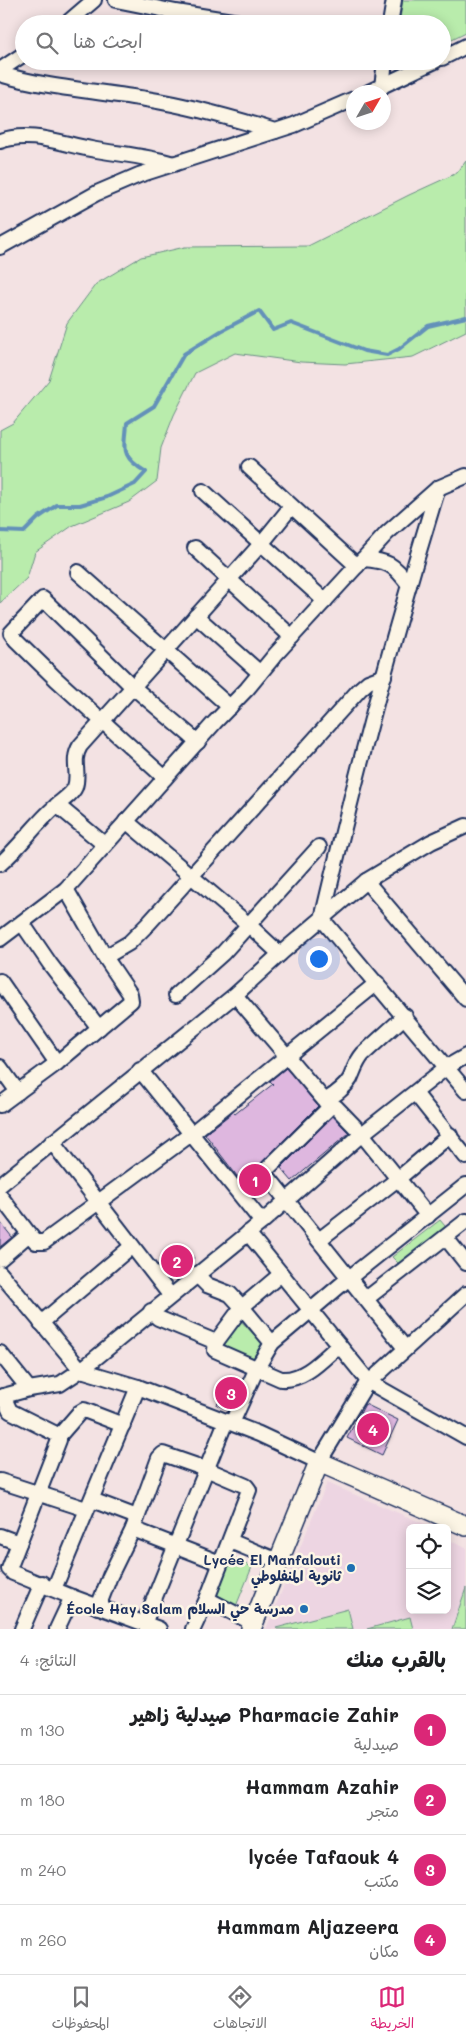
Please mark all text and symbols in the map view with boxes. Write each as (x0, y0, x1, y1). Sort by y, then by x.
search box (15, 15, 451, 70)
text: ابحث هنا (73, 28, 143, 53)
icon: search (33, 29, 61, 57)
north arrow (346, 85, 391, 130)
your location (306, 946, 332, 972)
pin: 1 (239, 1161, 271, 1199)
pin: 2 (161, 1242, 193, 1280)
pin: 3 (215, 1374, 247, 1412)
pin: 4 (357, 1410, 389, 1448)
map controls (406, 1524, 451, 1614)
button: locate (406, 1524, 451, 1569)
place label: Lycée El Manfalouti ثانوية المنفلوطي (204, 1550, 342, 1589)
marker: Lycée El Manfalouti ثانوية المنفلوطي (345, 1562, 357, 1574)
button: layers (406, 1569, 451, 1614)
place label: École Hay Salam مدرسة حي السلام (66, 1599, 294, 1622)
marker: École Hay Salam مدرسة حي السلام (298, 1603, 310, 1615)
text: بالقرب منك (346, 1645, 446, 1672)
text: النتائج: 4 (20, 1649, 76, 1670)
text: Pharmacie Zahir صيدلية زاهير (130, 1702, 399, 1727)
text: 130 m (20, 1719, 64, 1740)
text: 1 (426, 1719, 434, 1740)
text: صيدلية (354, 1733, 399, 1754)
text: Hammam Azahir (245, 1774, 399, 1799)
text: 180 m (20, 1789, 65, 1810)
text: 2 (426, 1789, 434, 1810)
text: متجر (368, 1800, 399, 1821)
text: lycée Tafaouk 4 (248, 1844, 399, 1869)
text: 240 m (20, 1859, 66, 1880)
text: 3 (425, 1859, 435, 1880)
text: مكتب (364, 1870, 399, 1891)
text: Hammam Aljazeera (216, 1914, 399, 1939)
text: 260 m (20, 1929, 66, 1950)
text: 4 (425, 1929, 435, 1950)
text: مكان (369, 1940, 399, 1961)
tab: المحفوظات (52, 1983, 109, 2036)
tab: الاتجاهات (213, 1983, 267, 2036)
tab: الخريطة (371, 1983, 414, 2036)

